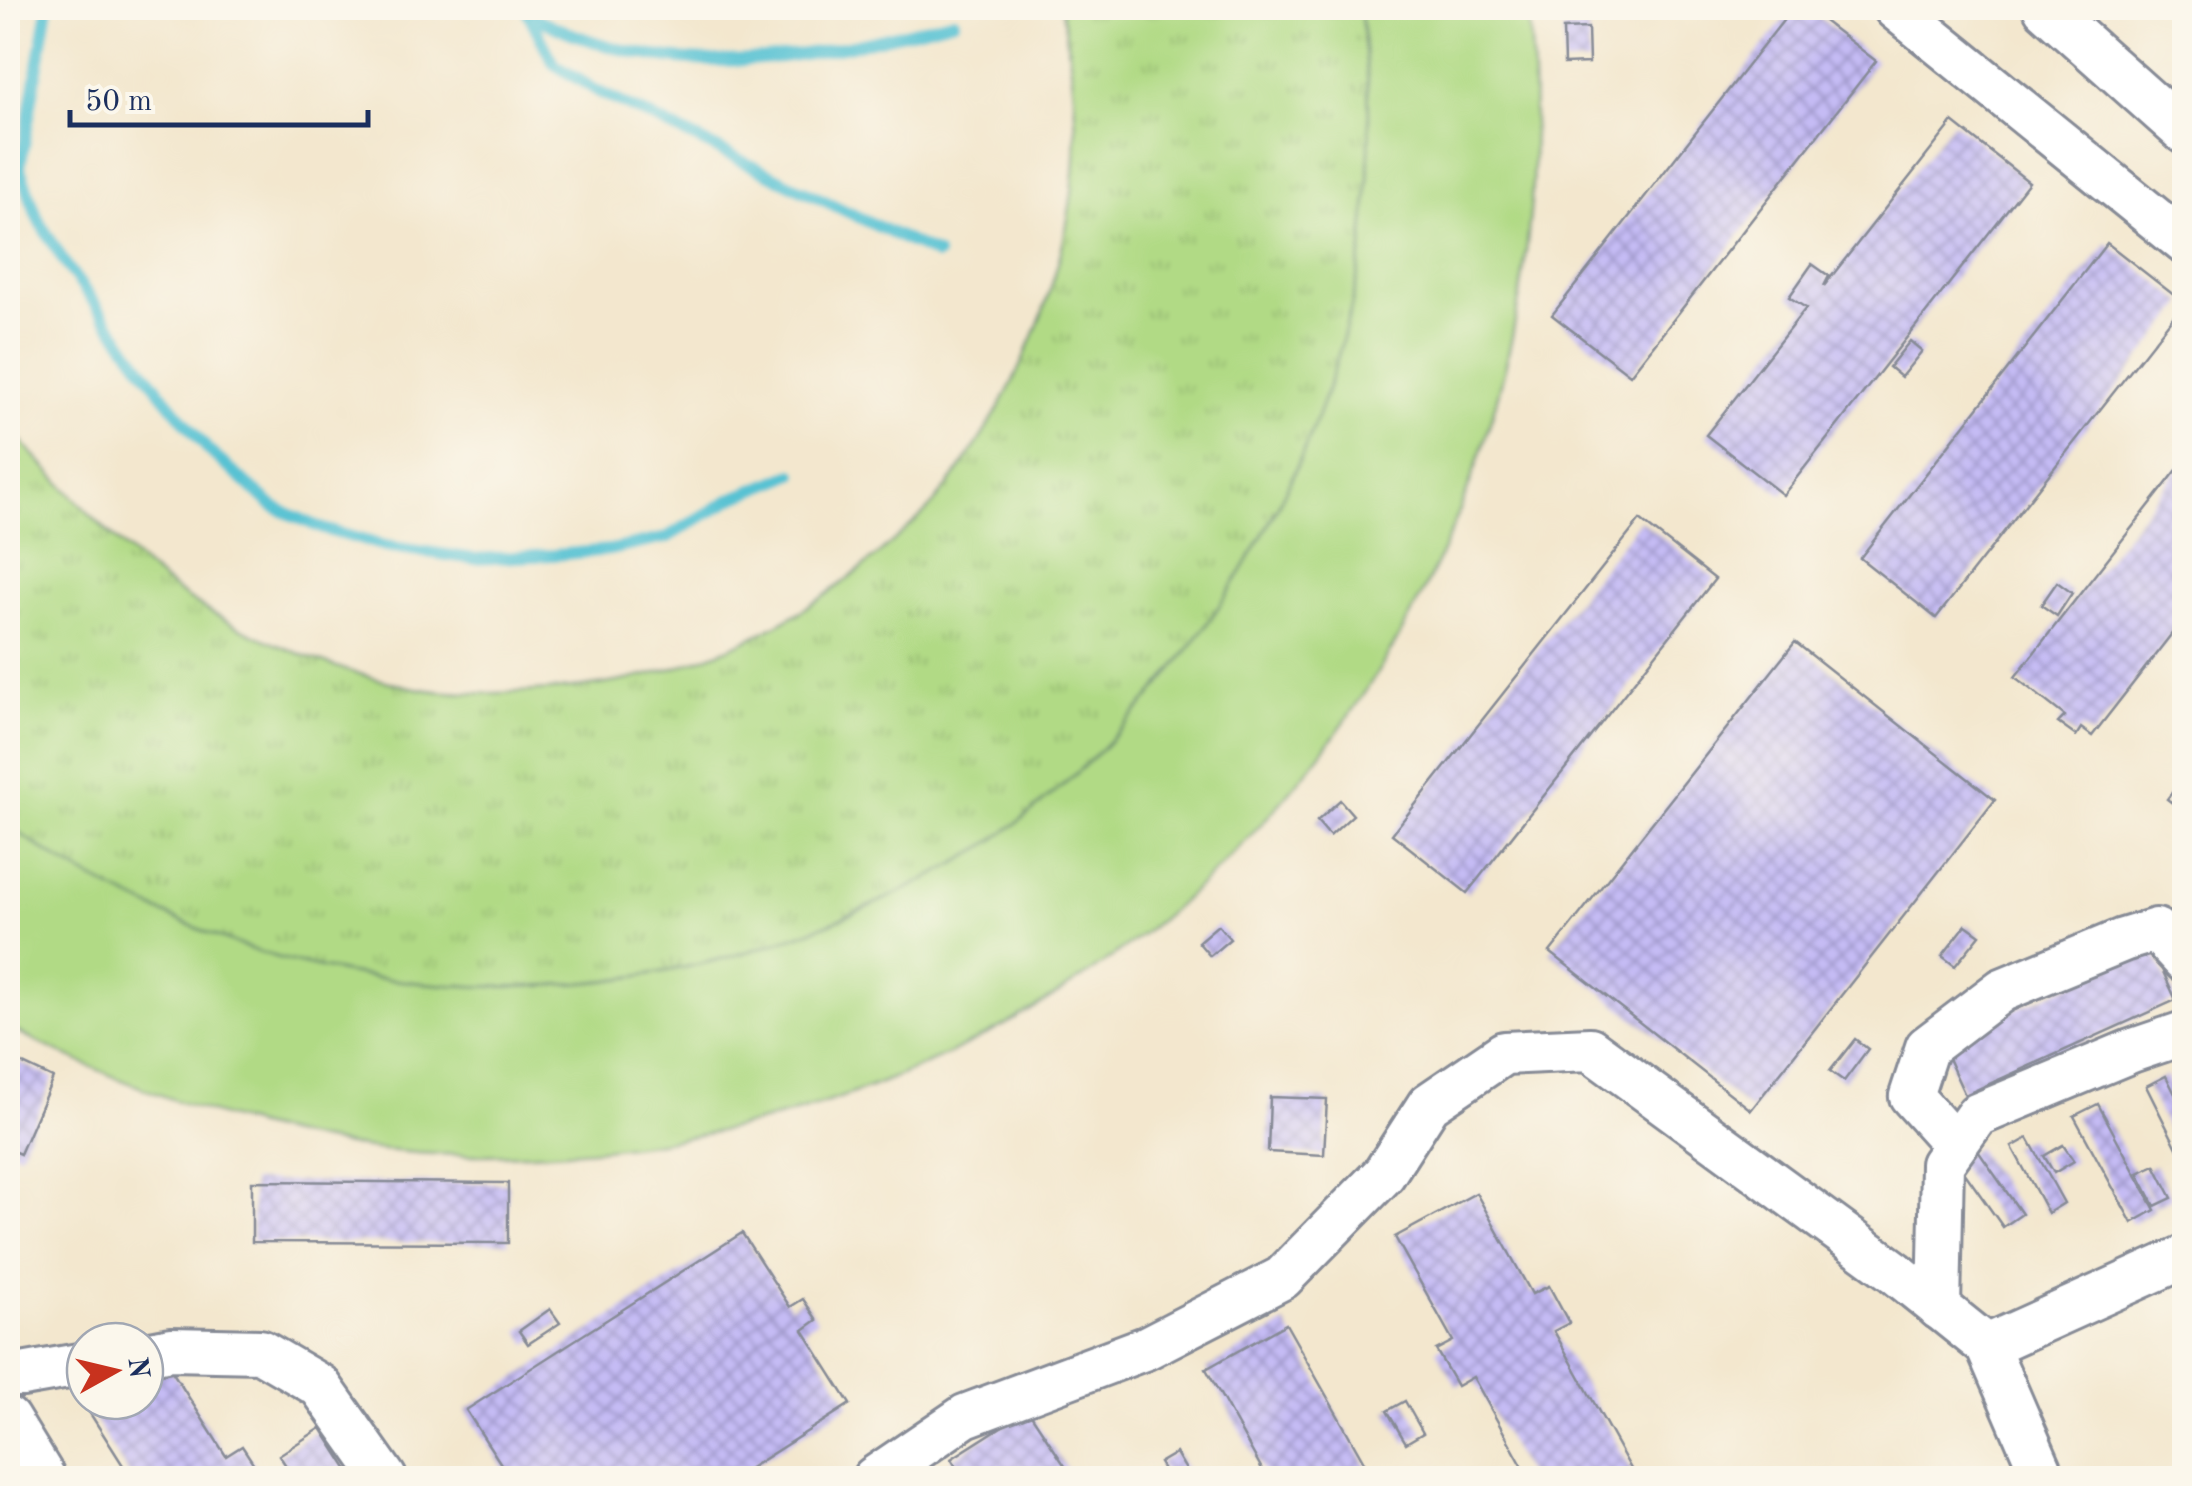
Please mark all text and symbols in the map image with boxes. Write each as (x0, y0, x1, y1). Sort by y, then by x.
scale bar (70, 65, 368, 127)
text: 50 m (85, 87, 152, 117)
north arrow (65, 1321, 165, 1421)
text: N (121, 1355, 152, 1381)

